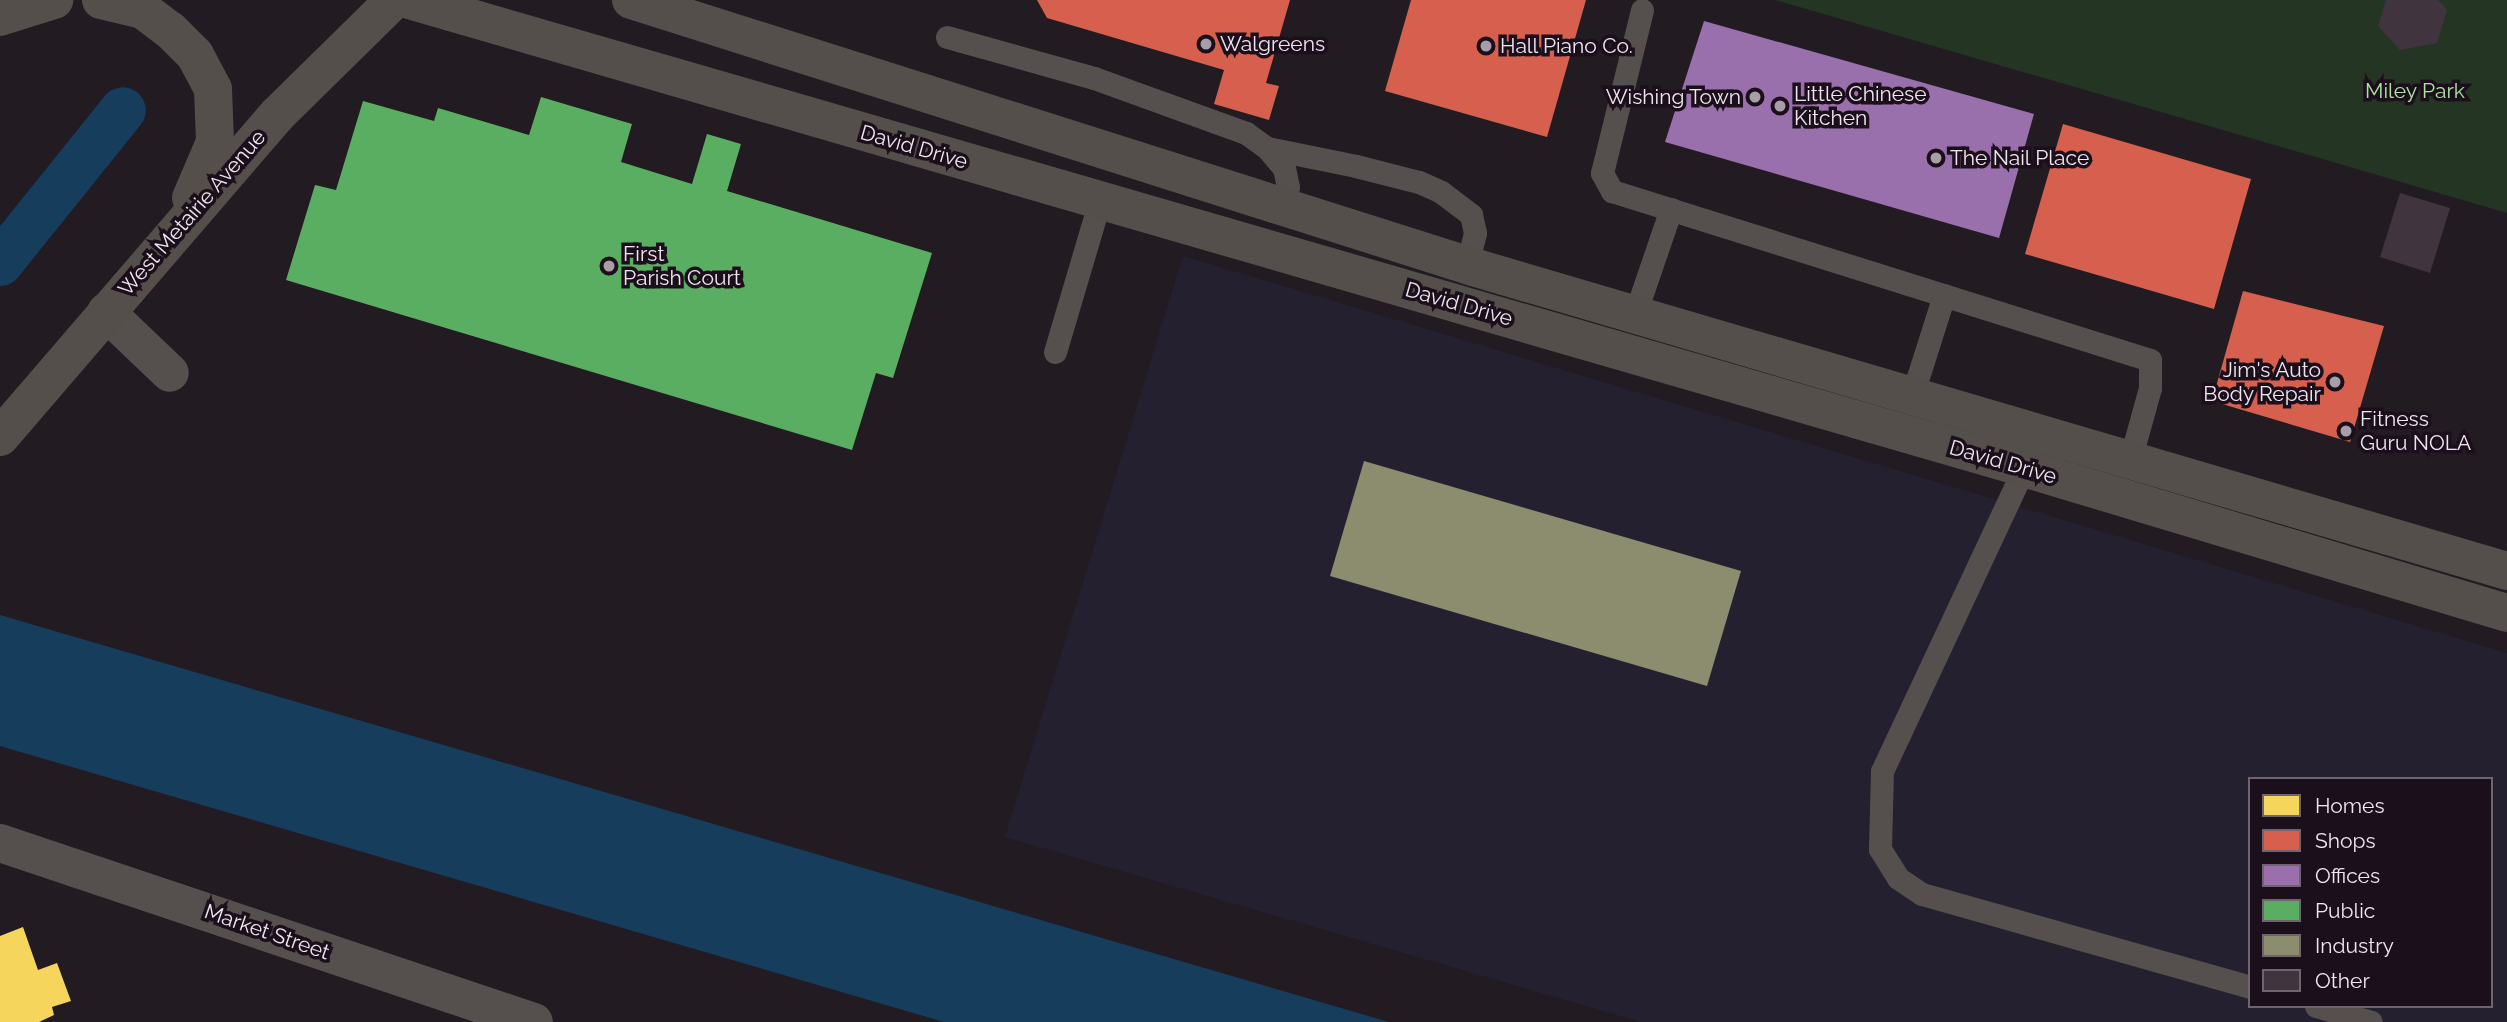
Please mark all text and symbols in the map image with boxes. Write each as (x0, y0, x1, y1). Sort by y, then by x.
place label: Walgreens (1220, 31, 1325, 57)
place label: Hall Piano Co. (1500, 33, 1633, 59)
marker: Walgreens (1198, 36, 1214, 52)
marker: Hall Piano Co. (1478, 38, 1494, 54)
park label: Miley Park (2365, 78, 2465, 104)
place label: Little Chinese Kitchen (1794, 81, 1927, 131)
place label: Wishing Town (1605, 84, 1741, 110)
marker: Wishing Town (1747, 89, 1763, 105)
marker: Little Chinese Kitchen (1772, 98, 1788, 114)
street label: David Drive (857, 120, 971, 174)
street label: West Metairie Avenue (113, 125, 271, 301)
place label: The Nail Place (1950, 145, 2090, 171)
marker: The Nail Place (1928, 150, 1944, 166)
place label: First Parish Court (623, 241, 741, 291)
marker: First Parish Court (601, 258, 617, 274)
street label: David Drive (1402, 277, 1516, 331)
place label: Jim's Auto Body Repair (2203, 357, 2321, 407)
marker: Jim's Auto Body Repair (2327, 374, 2343, 390)
place label: Fitness Guru NOLA (2360, 406, 2471, 456)
marker: Fitness Guru NOLA (2338, 423, 2354, 439)
street label: David Drive (1946, 435, 2060, 489)
legend (2248, 777, 2493, 1008)
text: Homes (2315, 793, 2385, 818)
text: Shops (2315, 828, 2376, 853)
text: Offices (2315, 863, 2380, 888)
text: Public (2315, 898, 2375, 923)
street label: Market Street (201, 899, 333, 965)
text: Industry (2315, 933, 2394, 958)
text: Other (2315, 968, 2370, 993)

